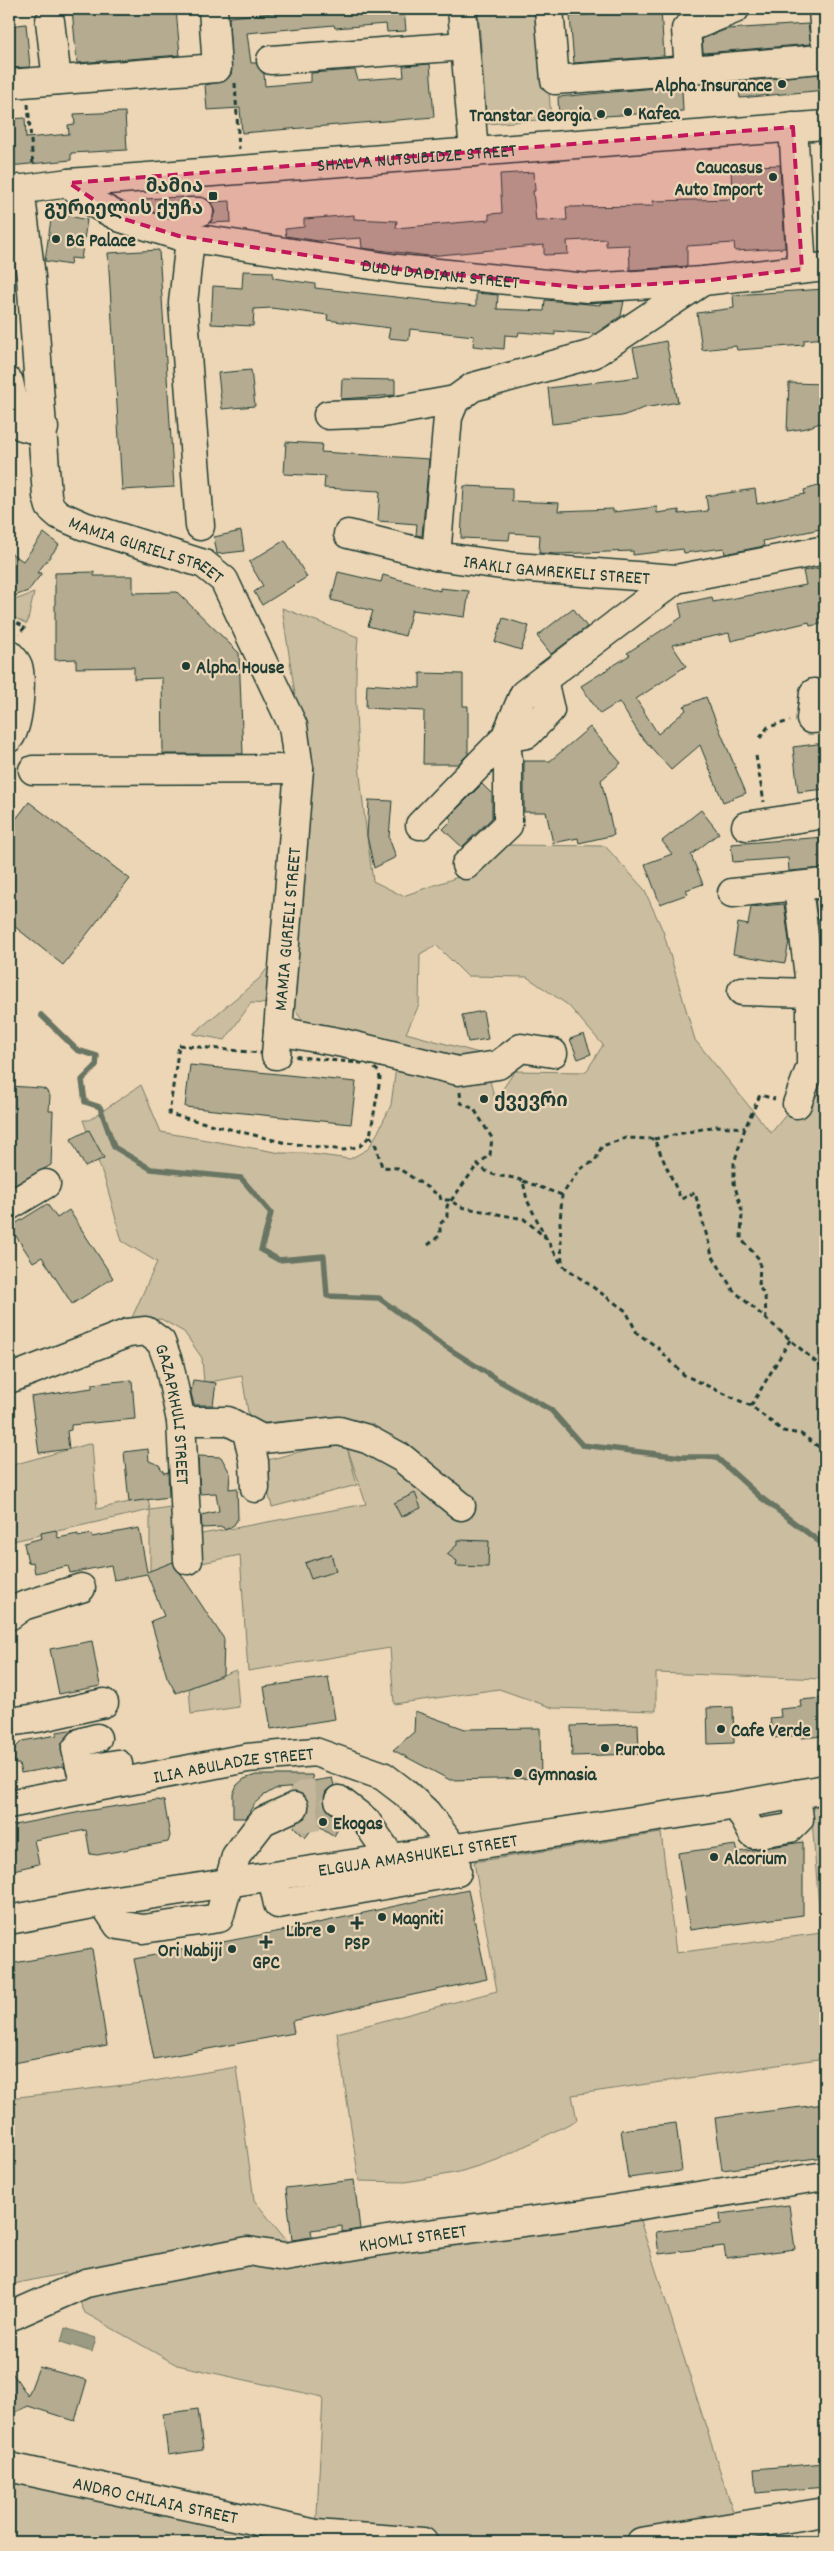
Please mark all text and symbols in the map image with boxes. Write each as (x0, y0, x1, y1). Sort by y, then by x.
place label: Alpha Insurance (655, 74, 772, 101)
marker: Alpha Insurance (776, 78, 788, 90)
place label: Kafea (638, 102, 681, 129)
place label: Transtar Georgia (469, 104, 592, 131)
marker: Kafea (622, 106, 634, 118)
marker: Transtar Georgia (595, 108, 607, 120)
street label: SHALVA NUTSUBIDZE STREET (316, 139, 518, 181)
place label: Caucasus Auto Import (674, 156, 763, 205)
marker: Caucasus Auto Import (767, 171, 779, 183)
place label: მამია გურიელის ქუჩა (44, 175, 203, 224)
marker: მამია გურიელის ქუჩა (207, 190, 219, 202)
place label: BG Palace (66, 229, 136, 256)
marker: BG Palace (50, 233, 62, 245)
street label: DUDU DADIANI STREET (360, 254, 521, 298)
street label: MAMIA GURIELI STREET (63, 511, 229, 592)
street label: IRAKLI GAMREKELI STREET (461, 550, 651, 594)
place label: Alpha House (196, 656, 284, 683)
marker: Alpha House (180, 660, 192, 672)
street label: MAMIA GURIELI STREET (269, 846, 310, 1012)
place label: ქვევრი (494, 1089, 568, 1116)
marker: ქვევრი (478, 1093, 490, 1105)
street label: GAZAPKHULI STREET (146, 1341, 194, 1486)
place label: Cafe Verde (731, 1719, 811, 1746)
marker: Cafe Verde (715, 1723, 727, 1735)
place label: Puroba (615, 1738, 666, 1765)
street label: ILIA ABULADZE STREET (151, 1742, 315, 1793)
marker: Puroba (599, 1742, 611, 1754)
place label: Gymnasia (528, 1763, 598, 1790)
marker: Gymnasia (512, 1767, 524, 1779)
place label: Ekogas (333, 1812, 383, 1839)
marker: Ekogas (317, 1816, 329, 1828)
street label: ELGUJA AMASHUKELI STREET (316, 1829, 520, 1886)
place label: Alcorium (724, 1847, 787, 1874)
marker: Alcorium (708, 1851, 720, 1863)
place label: Magniti (392, 1907, 444, 1934)
marker: Magniti (376, 1911, 388, 1923)
marker: PSP (351, 1917, 363, 1929)
place label: Libre (286, 1919, 321, 1946)
marker: Libre (325, 1923, 337, 1935)
place label: PSP (344, 1932, 370, 1959)
marker: GPC (260, 1936, 272, 1948)
place label: Ori Nabiji (158, 1939, 223, 1966)
marker: Ori Nabiji (226, 1943, 238, 1955)
place label: GPC (252, 1951, 280, 1978)
street label: KHOMLI STREET (357, 2219, 469, 2261)
street label: ANDRO CHILAIA STREET (70, 2471, 240, 2534)

